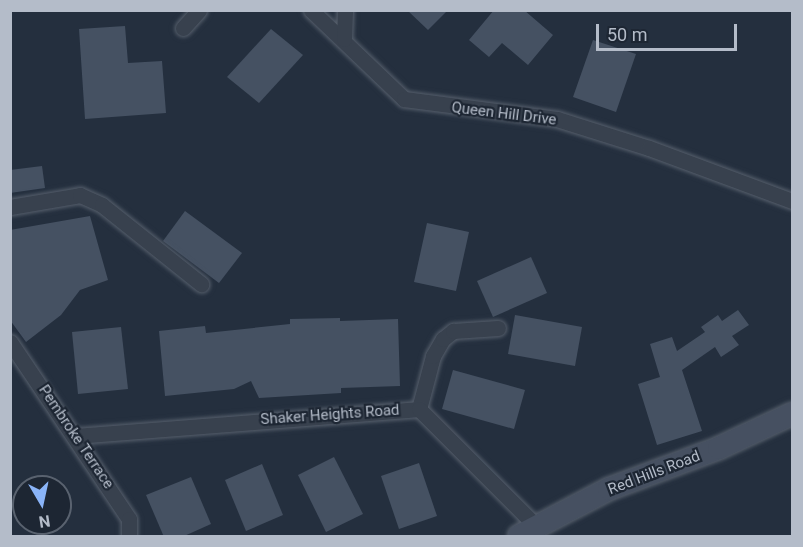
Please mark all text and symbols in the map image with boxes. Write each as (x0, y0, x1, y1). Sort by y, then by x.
scale bar (599, 12, 740, 50)
text: 50 m (607, 24, 647, 45)
street label: Queen Hill Drive (451, 99, 557, 129)
street label: Pembroke Terrace (35, 382, 117, 492)
street label: Shaker Heights Road (260, 401, 400, 429)
street label: Red Hills Road (606, 447, 702, 499)
north arrow (12, 475, 72, 535)
text: N (38, 511, 52, 532)

